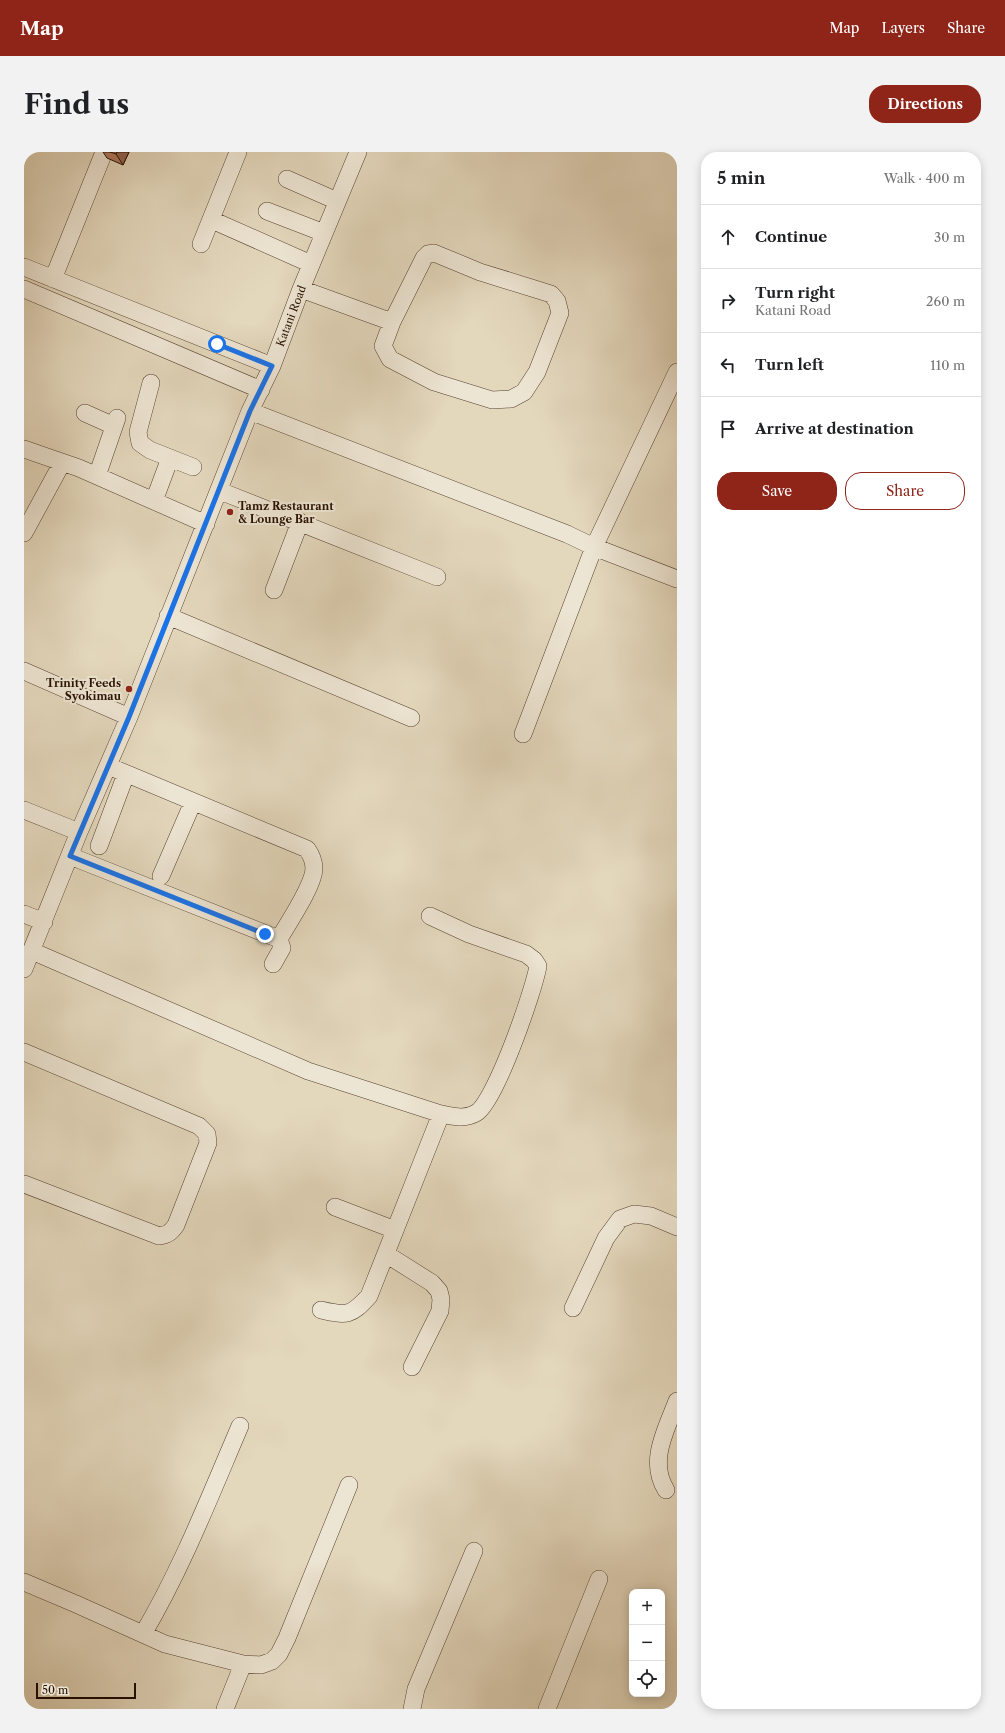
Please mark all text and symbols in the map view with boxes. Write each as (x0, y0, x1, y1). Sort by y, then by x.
text: Map (20, 17, 64, 40)
text: Map (829, 19, 859, 37)
text: Layers (881, 19, 925, 37)
text: Share (947, 19, 985, 37)
button: Directions (869, 85, 981, 123)
text: Find us (24, 87, 129, 121)
text: 5 min (717, 168, 765, 188)
text: Walk · 400 m (884, 170, 965, 186)
icon: ahead (717, 226, 739, 248)
text: Continue (755, 227, 827, 246)
text: 30 m (934, 229, 965, 245)
street label: Katani Road (273, 283, 309, 349)
text: Turn right (755, 283, 835, 302)
icon: right (717, 290, 739, 312)
text: 260 m (926, 293, 965, 309)
text: Katani Road (755, 302, 831, 318)
route start (208, 335, 226, 353)
icon: left (717, 354, 739, 376)
text: Turn left (755, 355, 824, 374)
text: 110 m (930, 357, 965, 373)
icon: arrive (717, 418, 739, 440)
text: Arrive at destination (755, 419, 914, 438)
button: Save (717, 472, 837, 510)
button: Share (845, 472, 965, 510)
place label: Tamz Restaurant & Lounge Bar (238, 499, 334, 526)
marker: Tamz Restaurant & Lounge Bar (225, 507, 235, 517)
place label: Trinity Feeds Syokimau (46, 676, 122, 703)
marker: Trinity Feeds Syokimau (124, 684, 134, 694)
route end (256, 925, 274, 943)
map controls (629, 1589, 665, 1697)
button: + (629, 1589, 665, 1625)
button: − (629, 1625, 665, 1661)
button: locate (629, 1661, 665, 1697)
scale bar (36, 1681, 136, 1700)
text: 50 m (42, 1683, 68, 1697)

